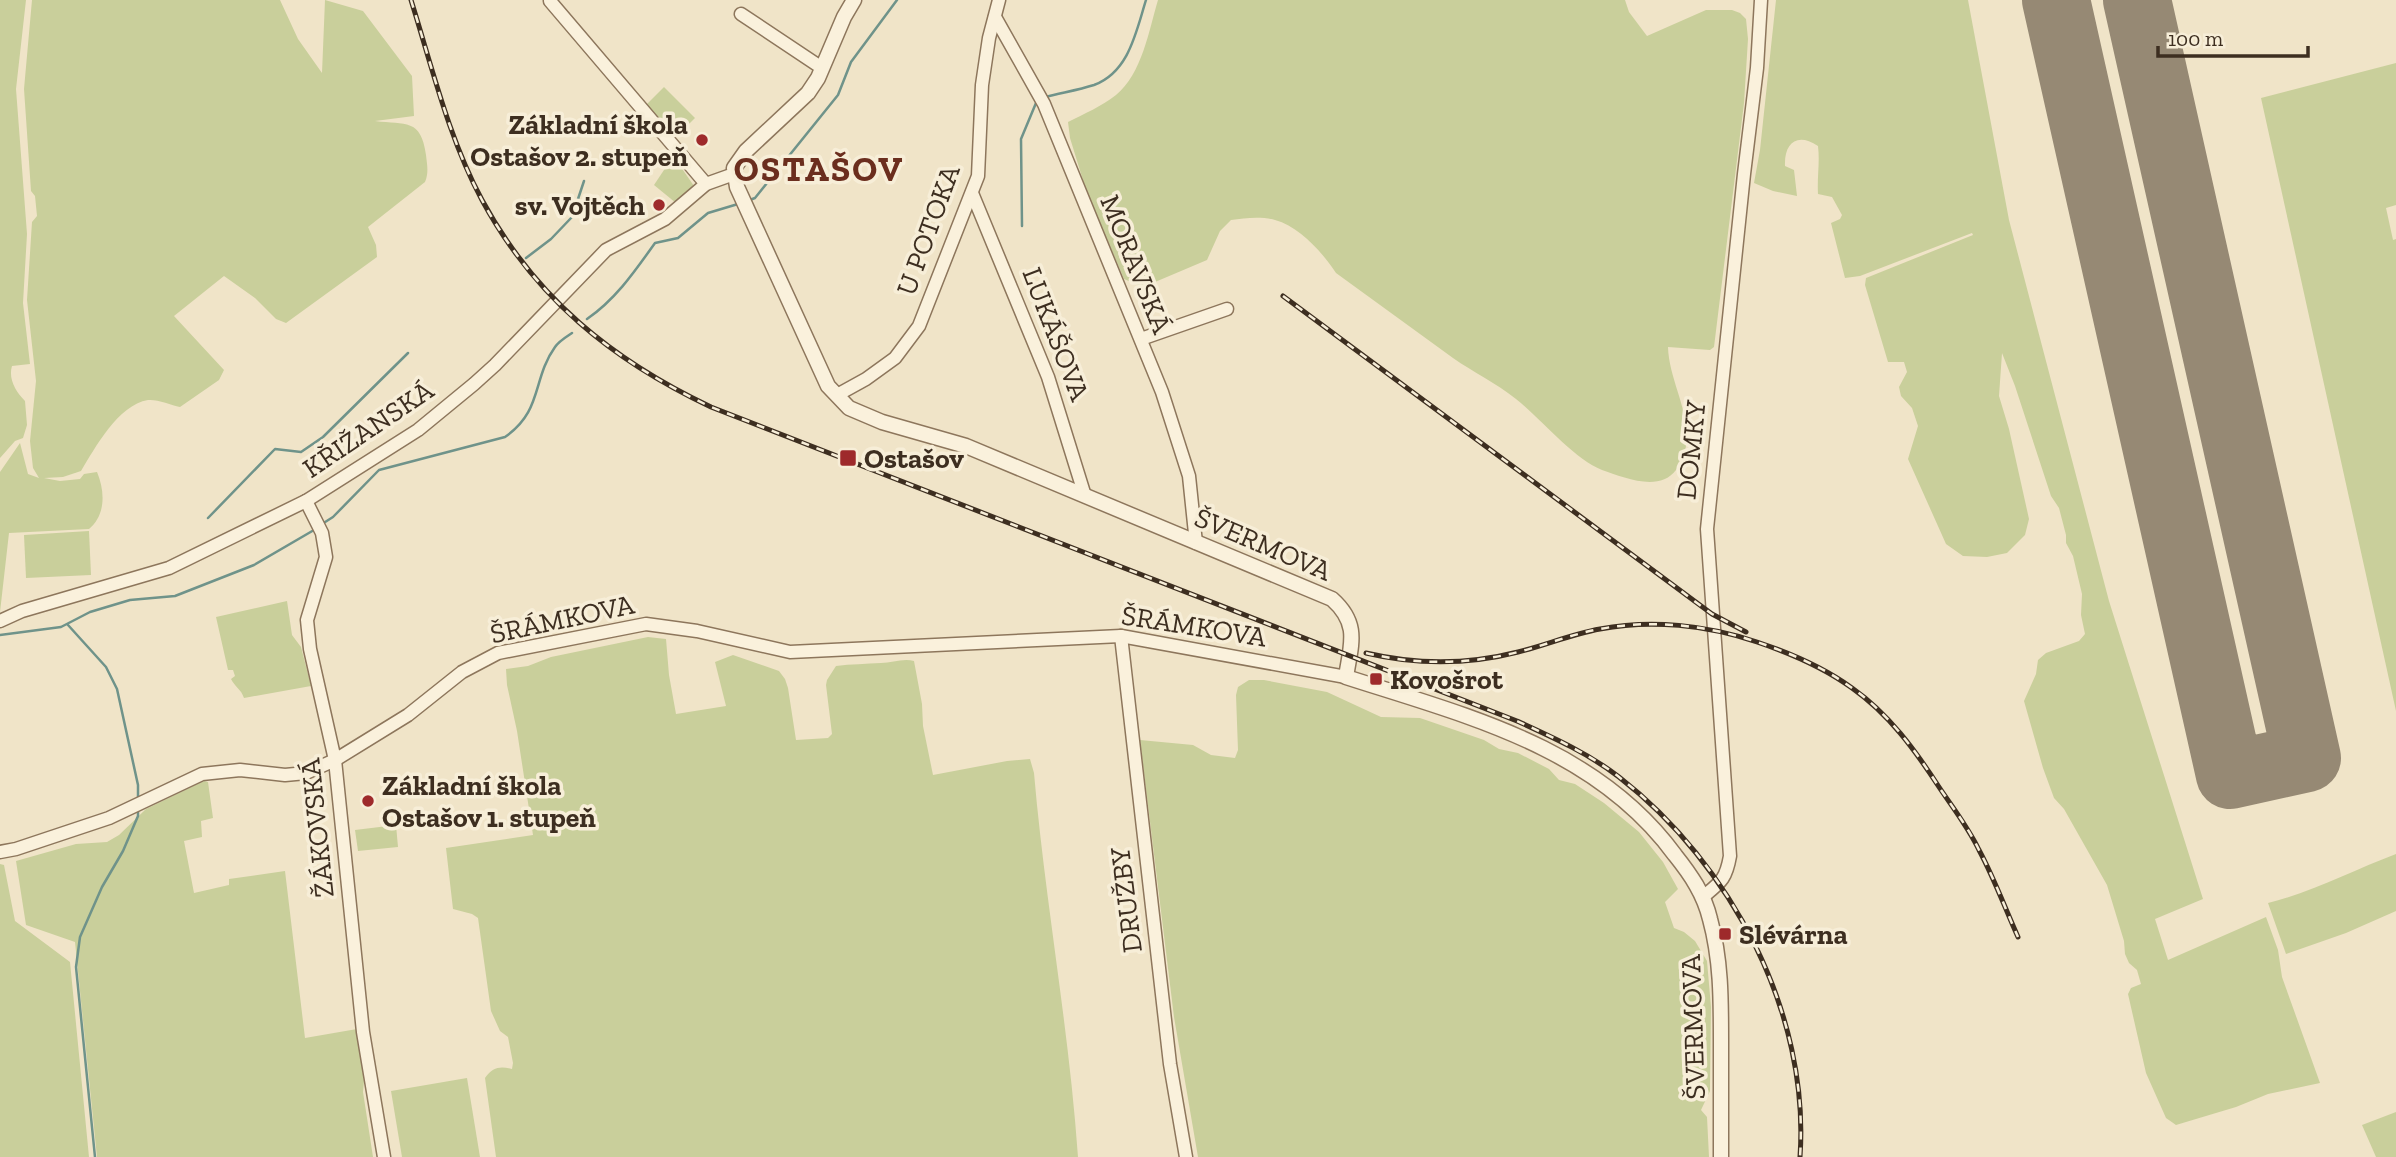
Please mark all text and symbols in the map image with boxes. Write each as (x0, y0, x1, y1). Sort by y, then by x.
scale bar (2158, 14, 2308, 58)
text: 100 m (2168, 26, 2223, 51)
place label: Základní škola Ostašov 2. stupeň (470, 108, 688, 173)
marker: Základní škola Ostašov 2. stupeň (694, 132, 710, 148)
district label: OSTAŠOV (734, 148, 904, 190)
street label: U POTOKA (889, 160, 967, 300)
place label: sv. Vojtěch (515, 189, 645, 222)
street label: MORAVSKÁ (1093, 190, 1179, 339)
marker: sv. Vojtěch (651, 197, 667, 213)
street label: LUKÁŠOVA (1016, 263, 1097, 406)
street label: KŘIŽANSKÁ (296, 373, 440, 485)
street label: DOMKY (1669, 398, 1713, 501)
place label: Ostašov (864, 442, 964, 475)
marker: Ostašov (838, 448, 858, 468)
street label: ŠVERMOVA (1190, 500, 1337, 588)
street label: ŠRÁMKOVA (487, 587, 638, 650)
street label: ŠRÁMKOVA (1119, 598, 1270, 654)
place label: Kovošrot (1390, 663, 1504, 696)
marker: Kovošrot (1368, 671, 1384, 687)
street label: ŽÁKOVSKÁ (293, 756, 341, 899)
place label: Základní škola Ostašov 1. stupeň (382, 769, 596, 834)
marker: Základní škola Ostašov 1. stupeň (360, 793, 376, 809)
street label: DRUŽBY (1103, 844, 1149, 955)
place label: Slévárna (1739, 918, 1848, 951)
marker: Slévárna (1717, 926, 1733, 942)
street label: ŠVERMOVA (1674, 953, 1712, 1100)

